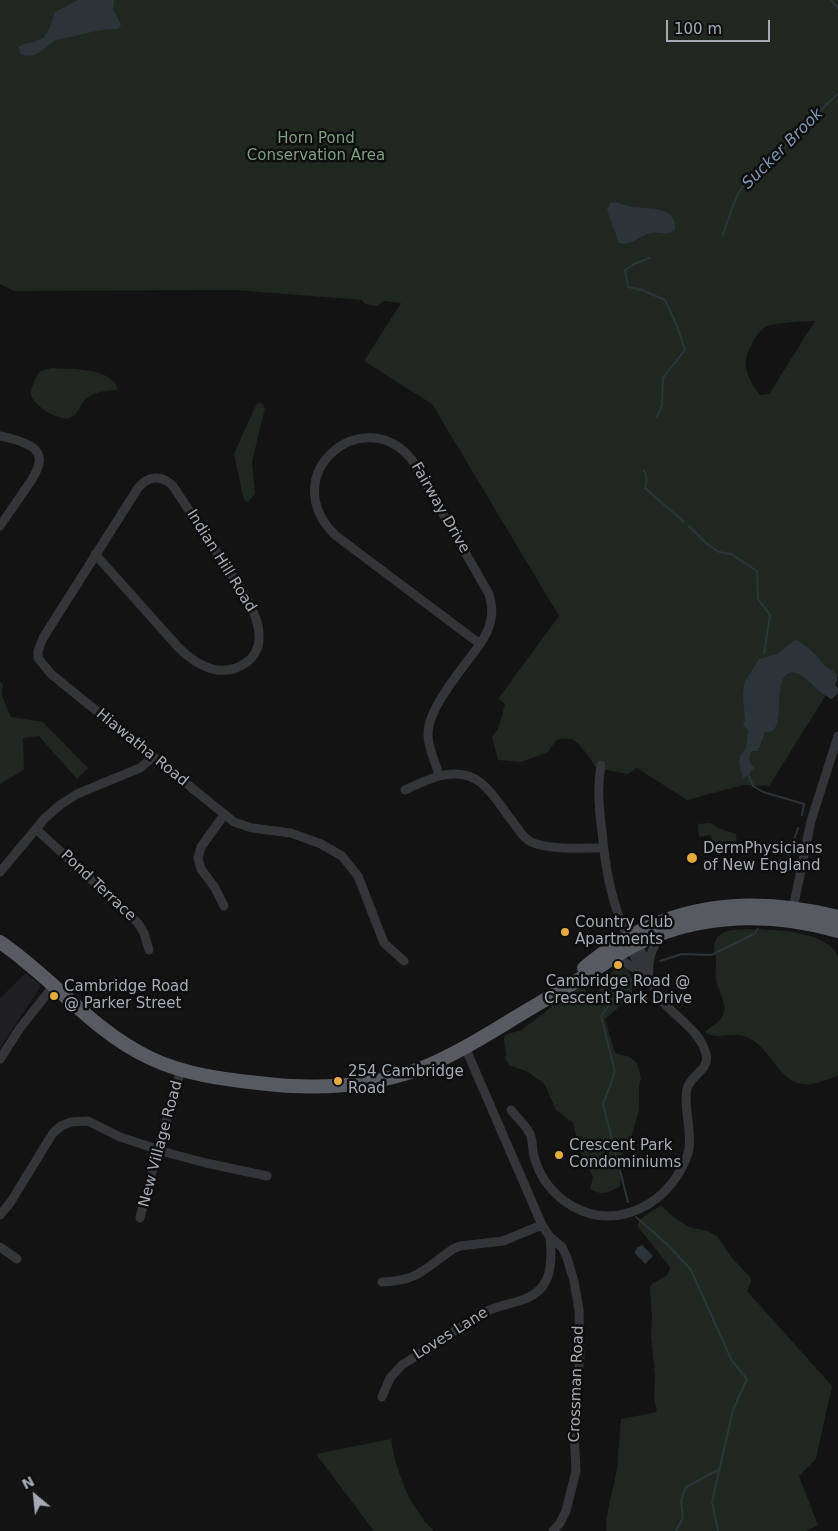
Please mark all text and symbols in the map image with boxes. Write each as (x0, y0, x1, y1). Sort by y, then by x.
scale bar (668, 10, 772, 42)
text: 100 m (674, 20, 722, 38)
water label: Sucker Brook (739, 105, 827, 193)
park label: Horn Pond Conservation Area (247, 130, 385, 165)
street label: Fairway Drive (407, 459, 473, 557)
street label: Indian Hill Road (182, 507, 260, 615)
street label: Hiawatha Road (92, 705, 192, 791)
place label: DermPhysicians of New England (703, 840, 823, 875)
street label: Pond Terrace (57, 847, 139, 925)
marker: DermPhysicians of New England (685, 851, 699, 865)
place label: Country Club Apartments (575, 914, 673, 949)
marker: Country Club Apartments (559, 926, 571, 938)
marker: Cambridge Road @ Crescent Park Drive (612, 959, 624, 971)
place label: Cambridge Road @ Crescent Park Drive (544, 973, 692, 1008)
place label: Cambridge Road @ Parker Street (64, 978, 189, 1013)
marker: Cambridge Road @ Parker Street (48, 990, 60, 1002)
place label: 254 Cambridge Road (348, 1063, 464, 1098)
marker: 254 Cambridge Road (332, 1075, 344, 1087)
street label: New Village Road (135, 1079, 187, 1209)
place label: Crescent Park Condominiums (569, 1137, 681, 1172)
marker: Crescent Park Condominiums (553, 1149, 565, 1161)
street label: Loves Lane (411, 1304, 491, 1364)
street label: Crossman Road (566, 1325, 588, 1443)
north arrow (10, 1471, 60, 1521)
text: N (19, 1473, 37, 1493)

